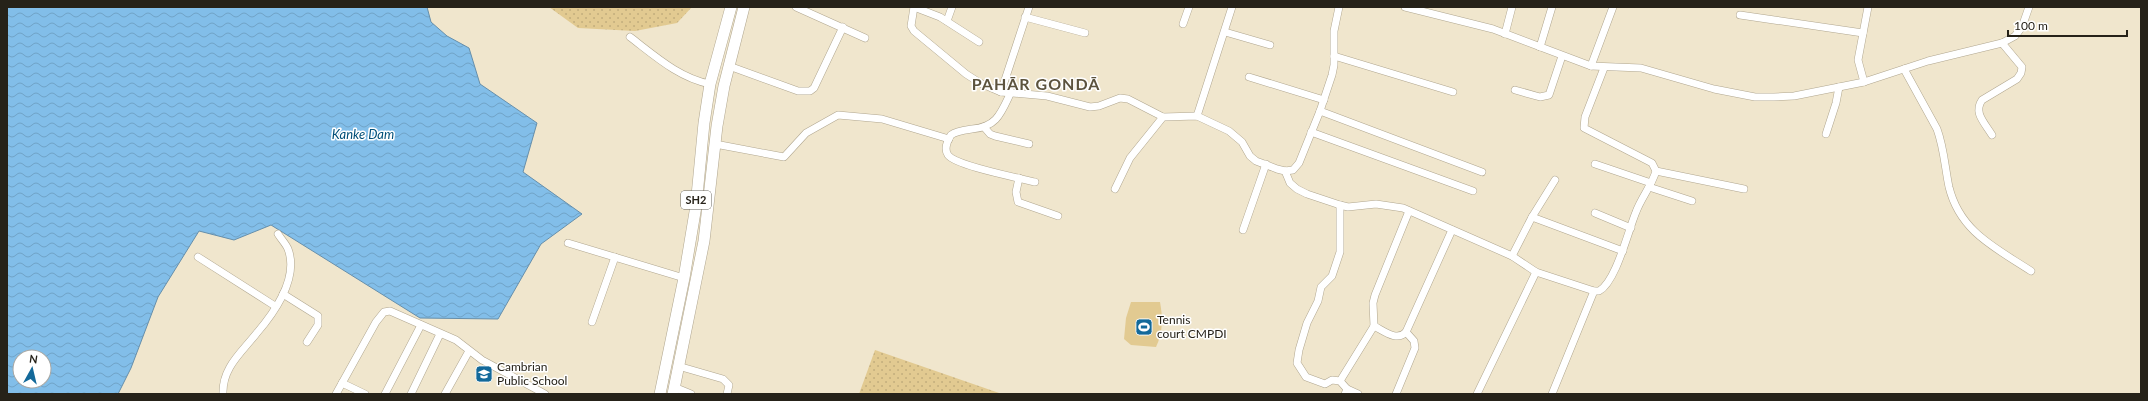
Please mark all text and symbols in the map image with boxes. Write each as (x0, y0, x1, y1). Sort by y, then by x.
scale bar (2008, 12, 2127, 38)
text: 100 m (2014, 18, 2048, 33)
district label: PAHĀR GONDĀ (972, 74, 1100, 93)
water label: Kanke Dam (332, 126, 394, 142)
road number: SH2 (681, 191, 711, 209)
place label: Tennis court CMPDI (1157, 312, 1227, 341)
sports icon: Tennis court CMPDI (1134, 317, 1154, 337)
north arrow (12, 349, 52, 389)
text: N (28, 352, 39, 366)
place label: Cambrian Public School (497, 359, 567, 388)
school or university icon: Cambrian Public School (474, 364, 494, 384)

